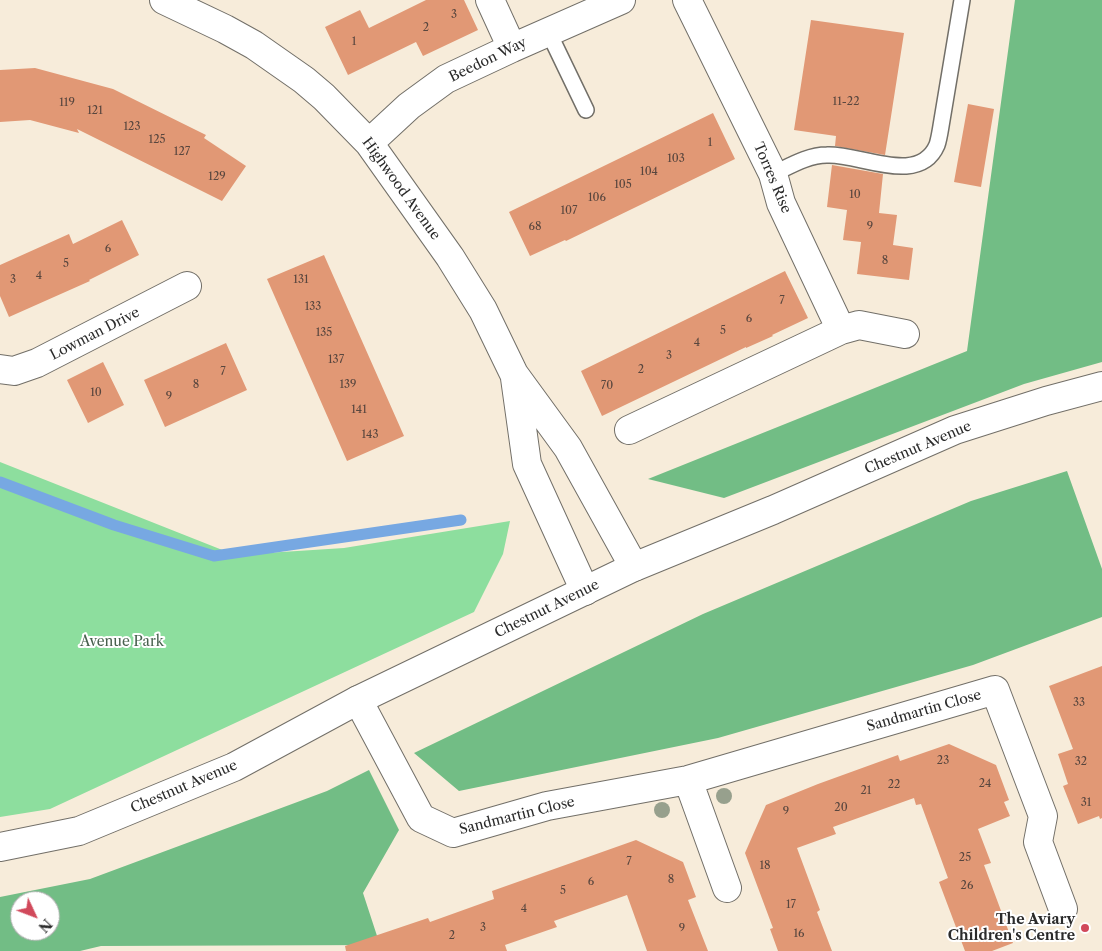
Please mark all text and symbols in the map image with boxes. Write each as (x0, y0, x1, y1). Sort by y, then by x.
house number: 3 (451, 8, 457, 22)
house number: 2 (423, 21, 429, 35)
street label: Beedon Way (447, 34, 529, 86)
house number: 1 (352, 35, 356, 49)
house number: 11-22 (833, 95, 859, 109)
house number: 119 (59, 96, 75, 110)
house number: 121 (87, 104, 103, 118)
house number: 123 (123, 120, 141, 134)
house number: 125 (149, 133, 165, 147)
street label: Highwood Avenue (358, 135, 444, 243)
house number: 1 (708, 136, 712, 150)
street label: Torres Rise (750, 140, 794, 216)
house number: 127 (174, 145, 190, 159)
house number: 103 (667, 152, 685, 166)
house number: 104 (640, 165, 658, 179)
house number: 129 (208, 170, 226, 184)
house number: 105 (614, 178, 632, 192)
house number: 10 (849, 188, 861, 202)
house number: 106 (588, 191, 606, 205)
house number: 107 (560, 204, 578, 218)
house number: 68 (529, 220, 541, 234)
house number: 9 (867, 220, 873, 234)
house number: 6 (105, 242, 111, 256)
house number: 8 (882, 254, 888, 268)
house number: 5 (63, 257, 69, 271)
house number: 4 (36, 269, 42, 283)
house number: 3 (10, 273, 16, 287)
house number: 131 (293, 273, 309, 287)
house number: 7 (779, 294, 785, 308)
house number: 133 (305, 300, 321, 314)
street label: Lowman Drive (47, 304, 143, 364)
house number: 6 (746, 312, 752, 326)
house number: 5 (720, 324, 726, 338)
house number: 135 (316, 326, 332, 340)
house number: 4 (694, 336, 700, 350)
house number: 3 (666, 349, 672, 363)
house number: 137 (328, 353, 344, 367)
house number: 2 (638, 363, 644, 377)
house number: 7 (220, 365, 226, 379)
house number: 8 (193, 378, 199, 392)
house number: 139 (339, 378, 357, 392)
house number: 70 (601, 379, 613, 393)
house number: 10 (90, 386, 102, 400)
house number: 9 (166, 390, 172, 404)
house number: 141 (351, 403, 367, 417)
street label: Chestnut Avenue (862, 418, 974, 478)
house number: 143 (361, 428, 379, 442)
street label: Chestnut Avenue (492, 576, 602, 642)
park label: Avenue Park (80, 634, 164, 650)
street label: Sandmartin Close (865, 687, 983, 735)
house number: 33 (1073, 696, 1085, 710)
house number: 23 (937, 754, 949, 768)
house number: 32 (1075, 755, 1087, 769)
street label: Chestnut Avenue (128, 757, 240, 817)
house number: 24 (979, 777, 991, 791)
house number: 22 (888, 778, 900, 792)
house number: 21 (861, 784, 871, 798)
street label: Sandmartin Close (457, 794, 577, 838)
house number: 31 (1081, 796, 1091, 810)
house number: 20 (834, 801, 848, 815)
house number: 9 (783, 805, 789, 819)
house number: 25 (959, 851, 971, 865)
house number: 7 (626, 855, 632, 869)
house number: 18 (759, 859, 771, 873)
house number: 8 (668, 873, 674, 887)
house number: 6 (588, 875, 594, 889)
house number: 26 (961, 879, 973, 893)
house number: 5 (560, 884, 566, 898)
north arrow (10, 891, 60, 941)
house number: 17 (786, 898, 796, 912)
house number: 4 (521, 902, 527, 916)
place label: The Aviary Children's Centre (948, 912, 1075, 944)
text: N (35, 915, 56, 936)
house number: 3 (480, 921, 486, 935)
house number: 9 (679, 922, 685, 936)
marker: The Aviary Children's Centre (1079, 922, 1091, 934)
house number: 16 (793, 927, 805, 941)
house number: 2 (449, 929, 455, 943)

